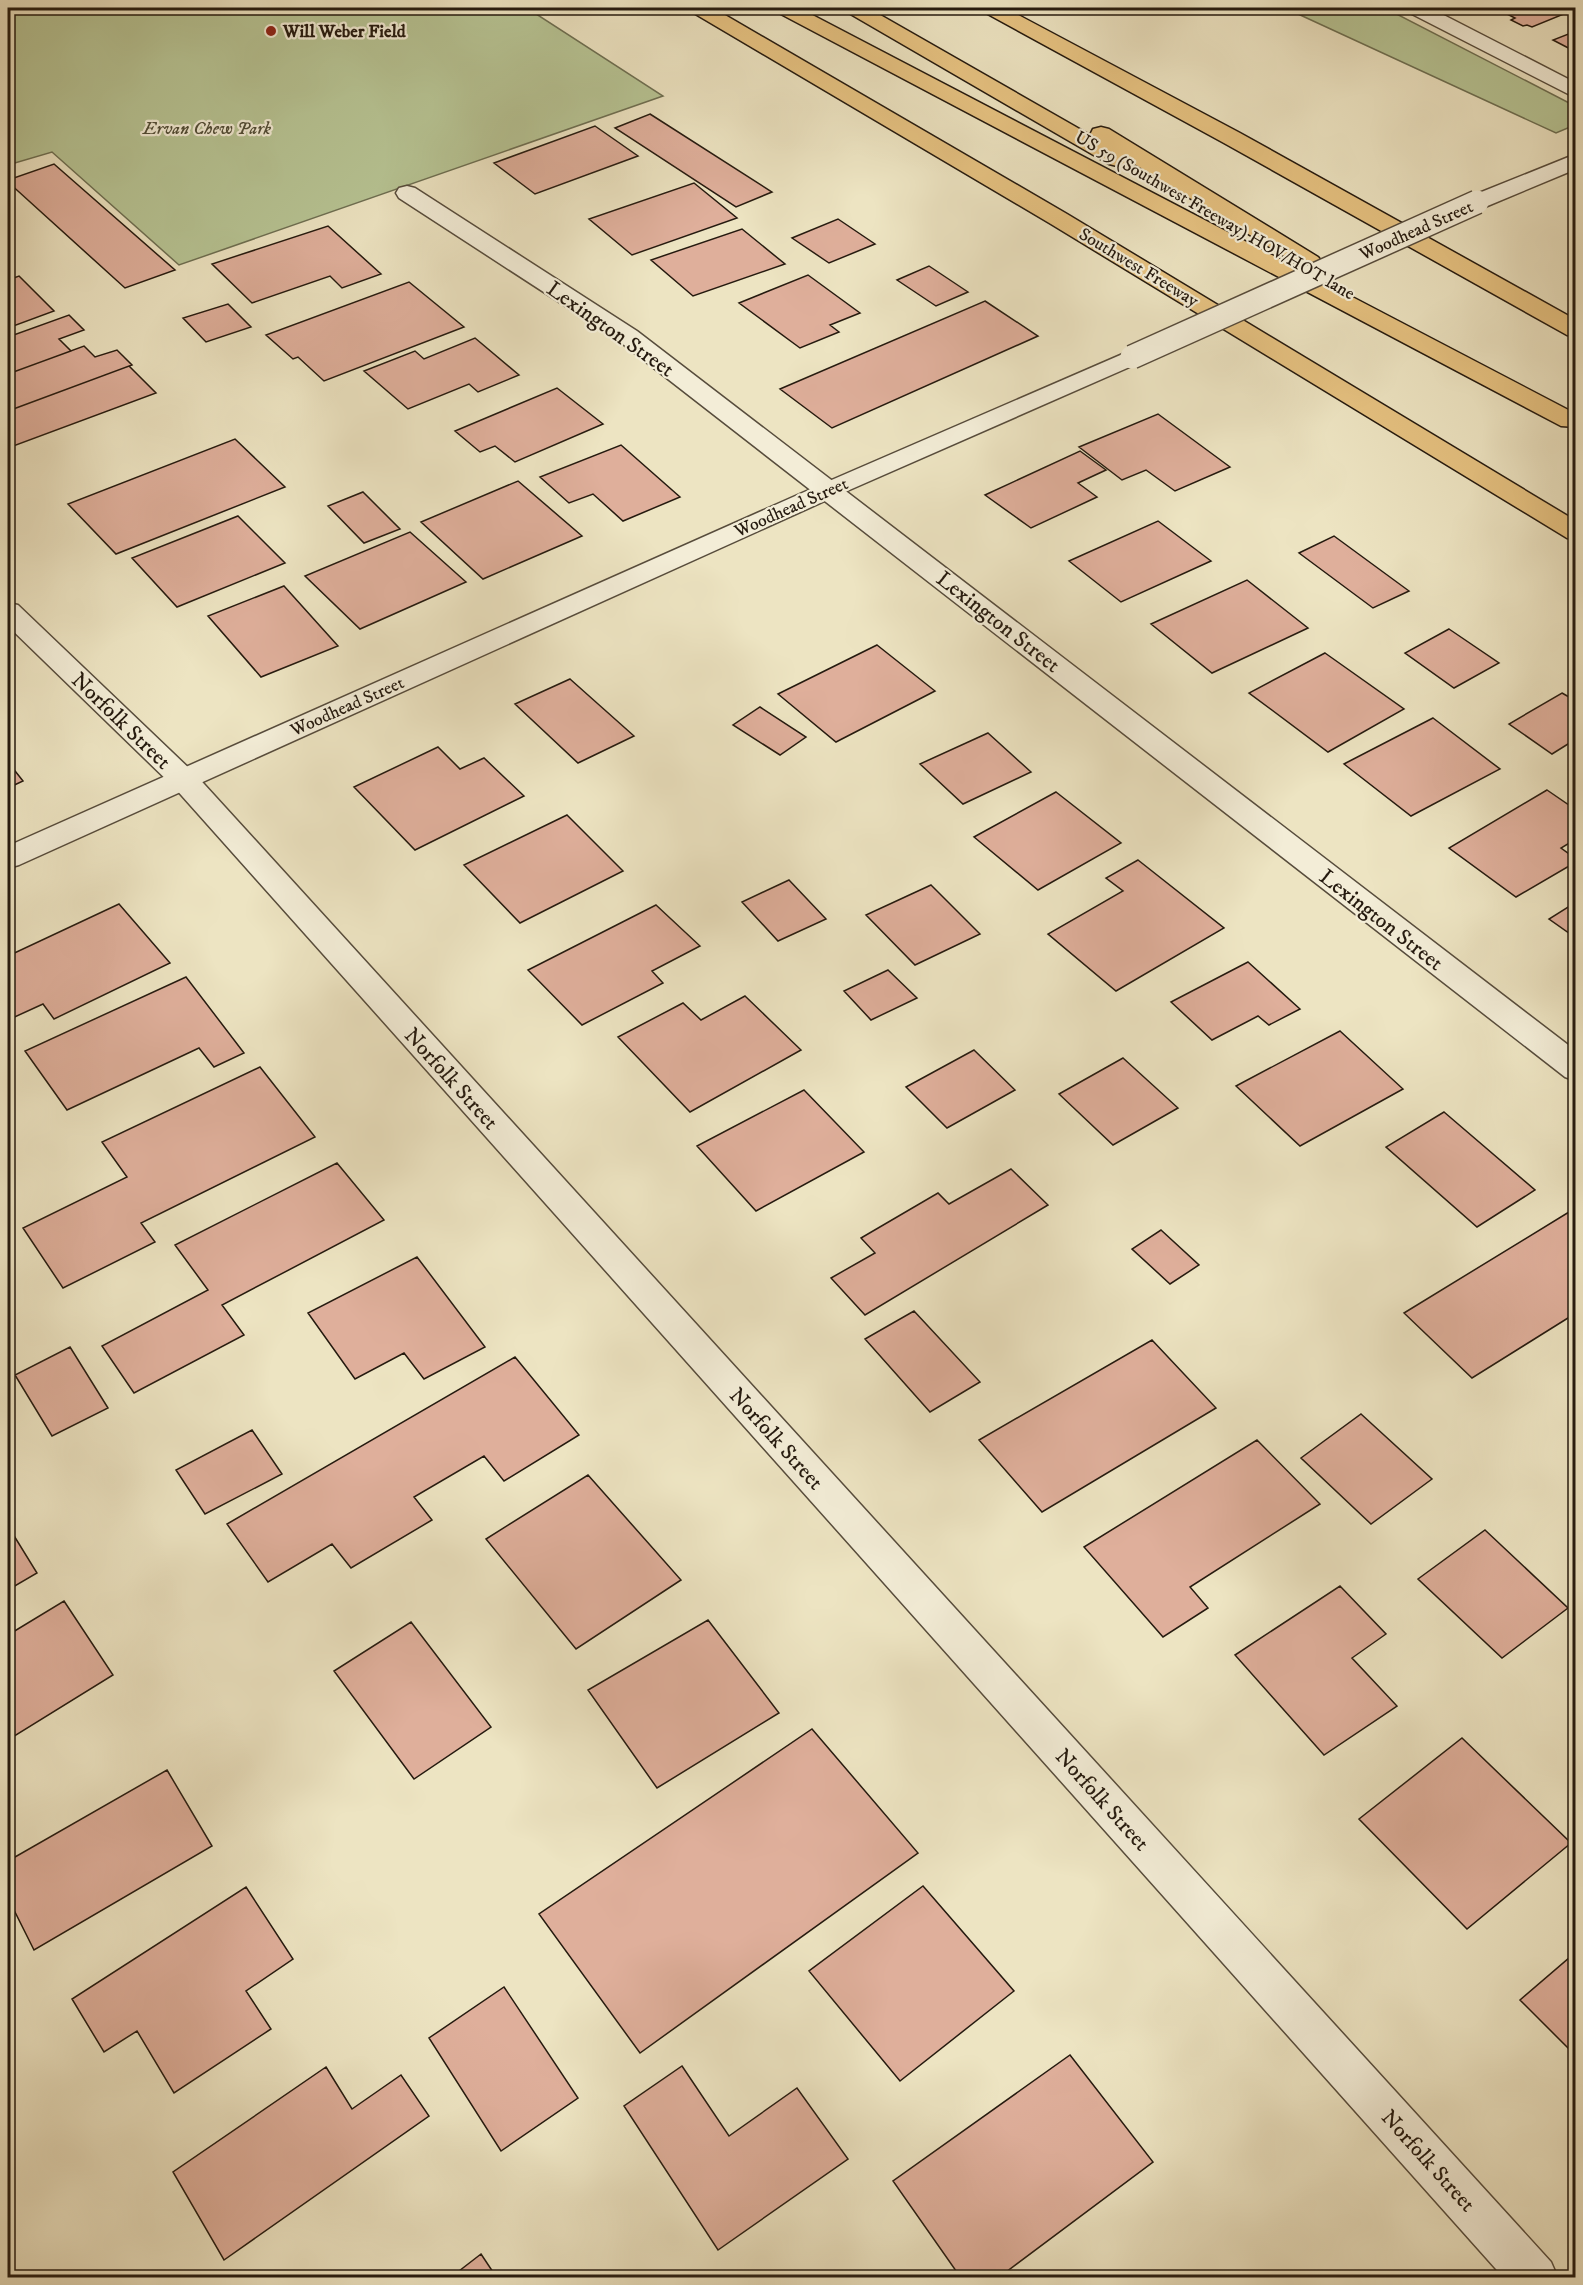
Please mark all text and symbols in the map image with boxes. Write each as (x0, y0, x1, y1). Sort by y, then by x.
place label: Will Weber Field (282, 21, 407, 43)
marker: Will Weber Field (264, 24, 278, 38)
park label: Ervan Chew Park (142, 118, 272, 140)
street label: US 59 (Southwest Freeway) HOV/HOT lane (1071, 126, 1359, 304)
street label: Woodhead Street (1355, 196, 1477, 266)
street label: Southwest Freeway (1075, 223, 1203, 311)
street label: Lexington Street (541, 275, 679, 383)
street label: Woodhead Street (730, 473, 852, 543)
street label: Lexington Street (931, 565, 1065, 679)
street label: Norfolk Street (65, 667, 176, 775)
street label: Woodhead Street (286, 672, 408, 742)
street label: Lexington Street (1314, 863, 1448, 977)
street label: Norfolk Street (398, 1022, 504, 1136)
street label: Norfolk Street (723, 1382, 829, 1496)
street label: Norfolk Street (1049, 1743, 1155, 1857)
street label: Norfolk Street (1375, 2104, 1481, 2218)

